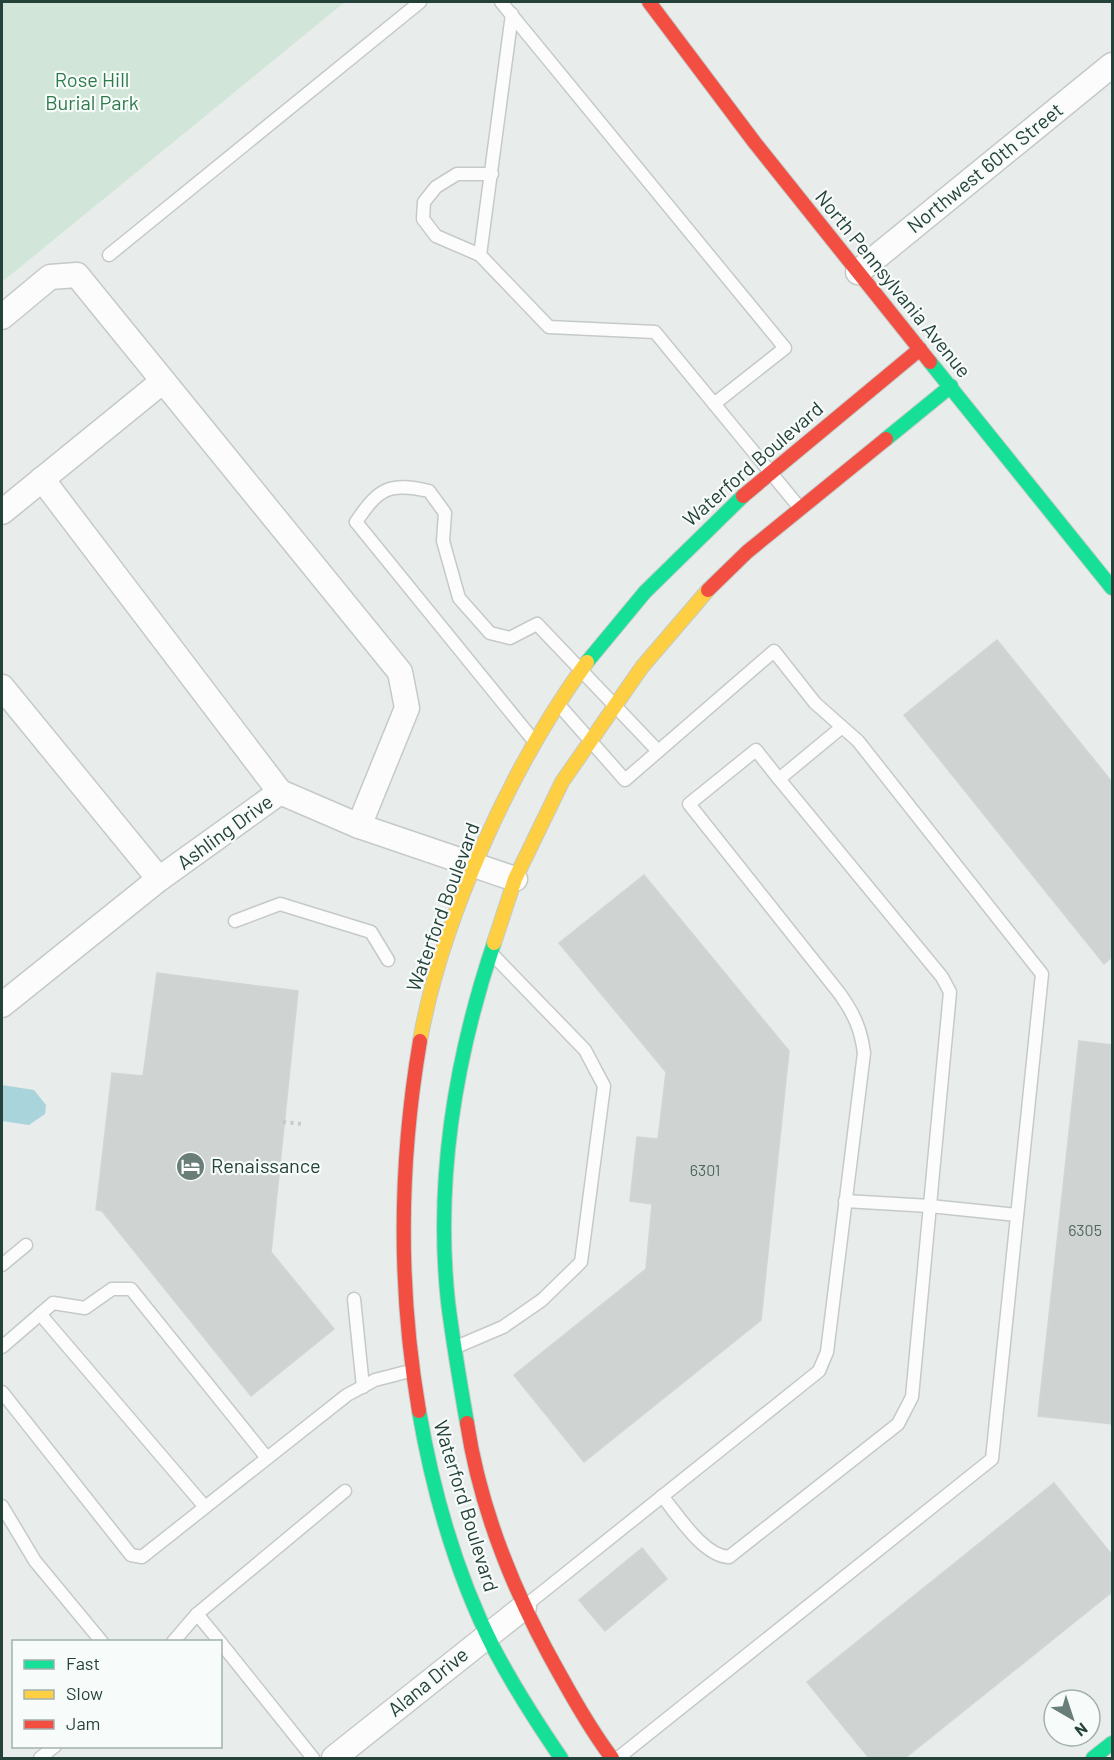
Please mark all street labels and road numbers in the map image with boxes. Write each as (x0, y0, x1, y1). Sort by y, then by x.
street label: Northwest 60th Street (902, 97, 1067, 237)
street label: North Pennsylvania Avenue (811, 185, 977, 382)
street label: Waterford Boulevard (677, 396, 827, 531)
street label: Ashling Drive (172, 788, 277, 874)
street label: Waterford Boulevard (400, 819, 484, 994)
street label: Waterford Boulevard (429, 1417, 504, 1594)
street label: Alana Drive (382, 1642, 472, 1721)

